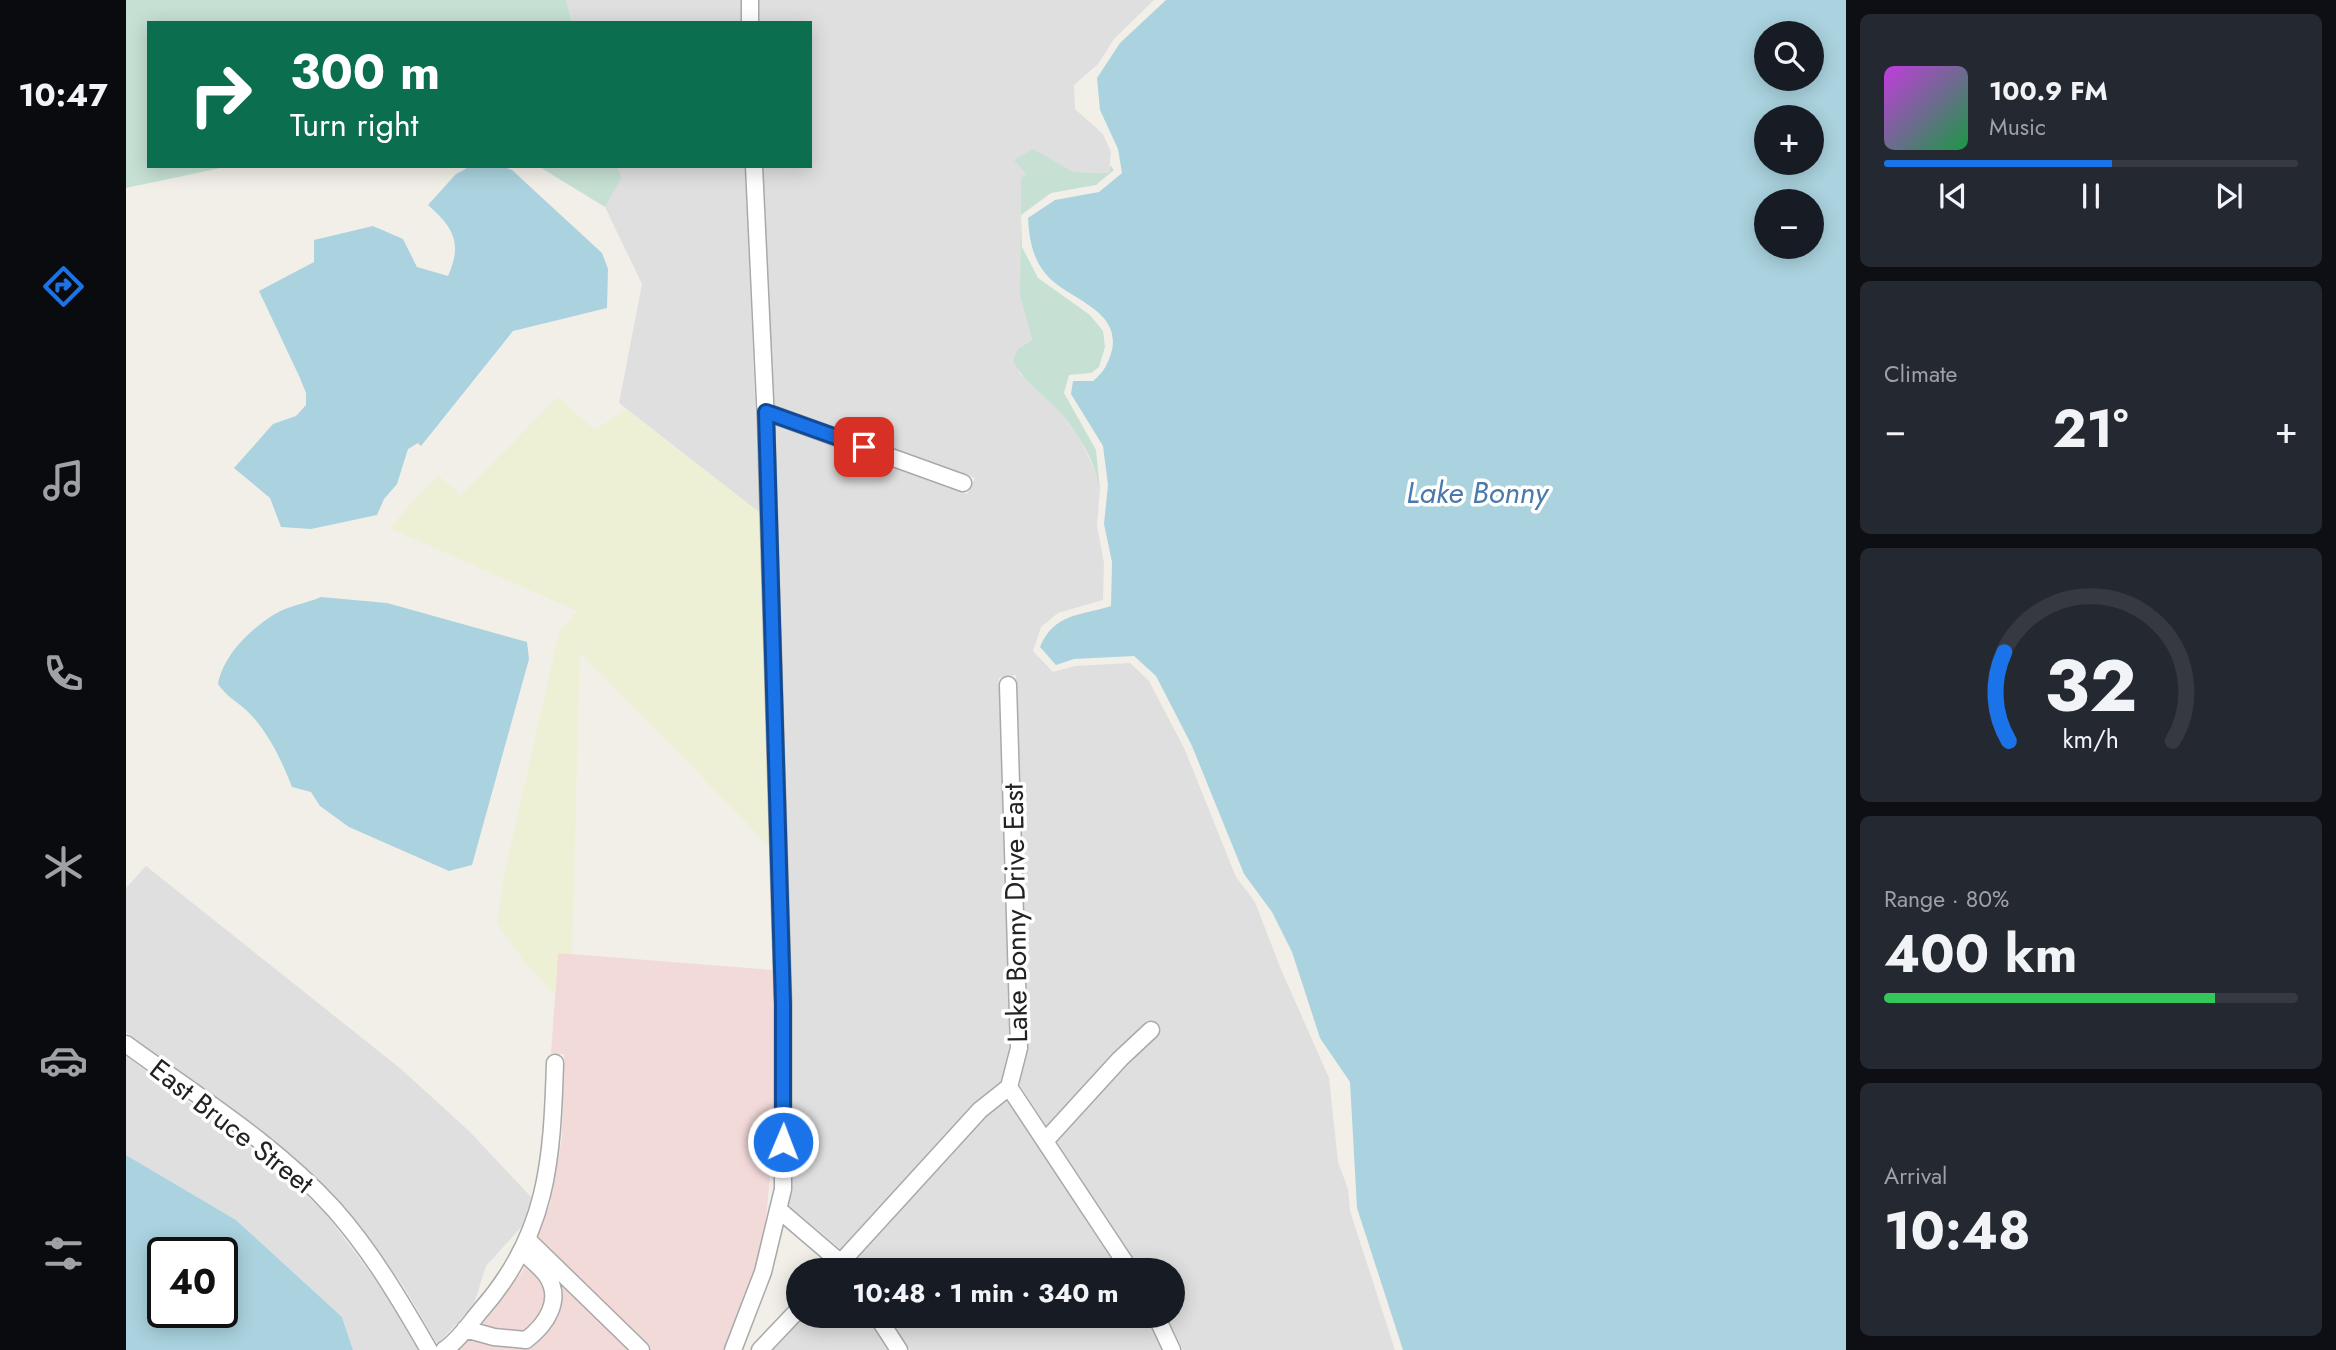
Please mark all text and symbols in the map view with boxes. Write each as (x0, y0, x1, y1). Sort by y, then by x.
map controls (1754, 21, 1824, 259)
button: search (1754, 21, 1824, 91)
text: 300 m (290, 37, 440, 107)
icon: right (175, 49, 266, 140)
text: 10:47 (18, 72, 108, 118)
text: 100.9 FM (1989, 72, 2108, 110)
text: Turn right (290, 102, 419, 148)
button: + (1754, 105, 1824, 175)
text: Music (1989, 110, 2046, 144)
icon: previous (1934, 177, 1972, 215)
icon: pause (2072, 177, 2110, 215)
icon: next (2210, 177, 2248, 215)
button: − (1754, 189, 1824, 259)
icon: directions (39, 262, 88, 311)
text: Climate (1884, 357, 1957, 391)
text: 21° (2053, 391, 2129, 467)
text: − (1884, 402, 1906, 457)
text: + (2275, 402, 2298, 457)
pin (834, 417, 894, 477)
icon: arrive (845, 428, 883, 466)
icon: music (39, 456, 88, 505)
water label: Lake Bonny (1406, 471, 1550, 514)
text: 32 (2045, 633, 2137, 738)
icon: phone (39, 649, 88, 698)
text: km/h (2063, 721, 2119, 757)
street label: Lake Bonny Drive East (993, 783, 1038, 1043)
icon: climate (39, 842, 88, 891)
text: Range · 80% (1884, 882, 2009, 916)
text: 400 km (1884, 916, 2077, 992)
icon: car (39, 1036, 88, 1085)
street label: East Bruce Street (141, 1049, 323, 1204)
position arrow (746, 1105, 820, 1179)
text: Arrival (1884, 1159, 1947, 1193)
text: 10:48 (1884, 1193, 2031, 1269)
icon: filters (39, 1229, 88, 1278)
speed limit sign: 40 (147, 1237, 238, 1328)
text: 10:48 · 1 min · 340 m (852, 1274, 1119, 1312)

